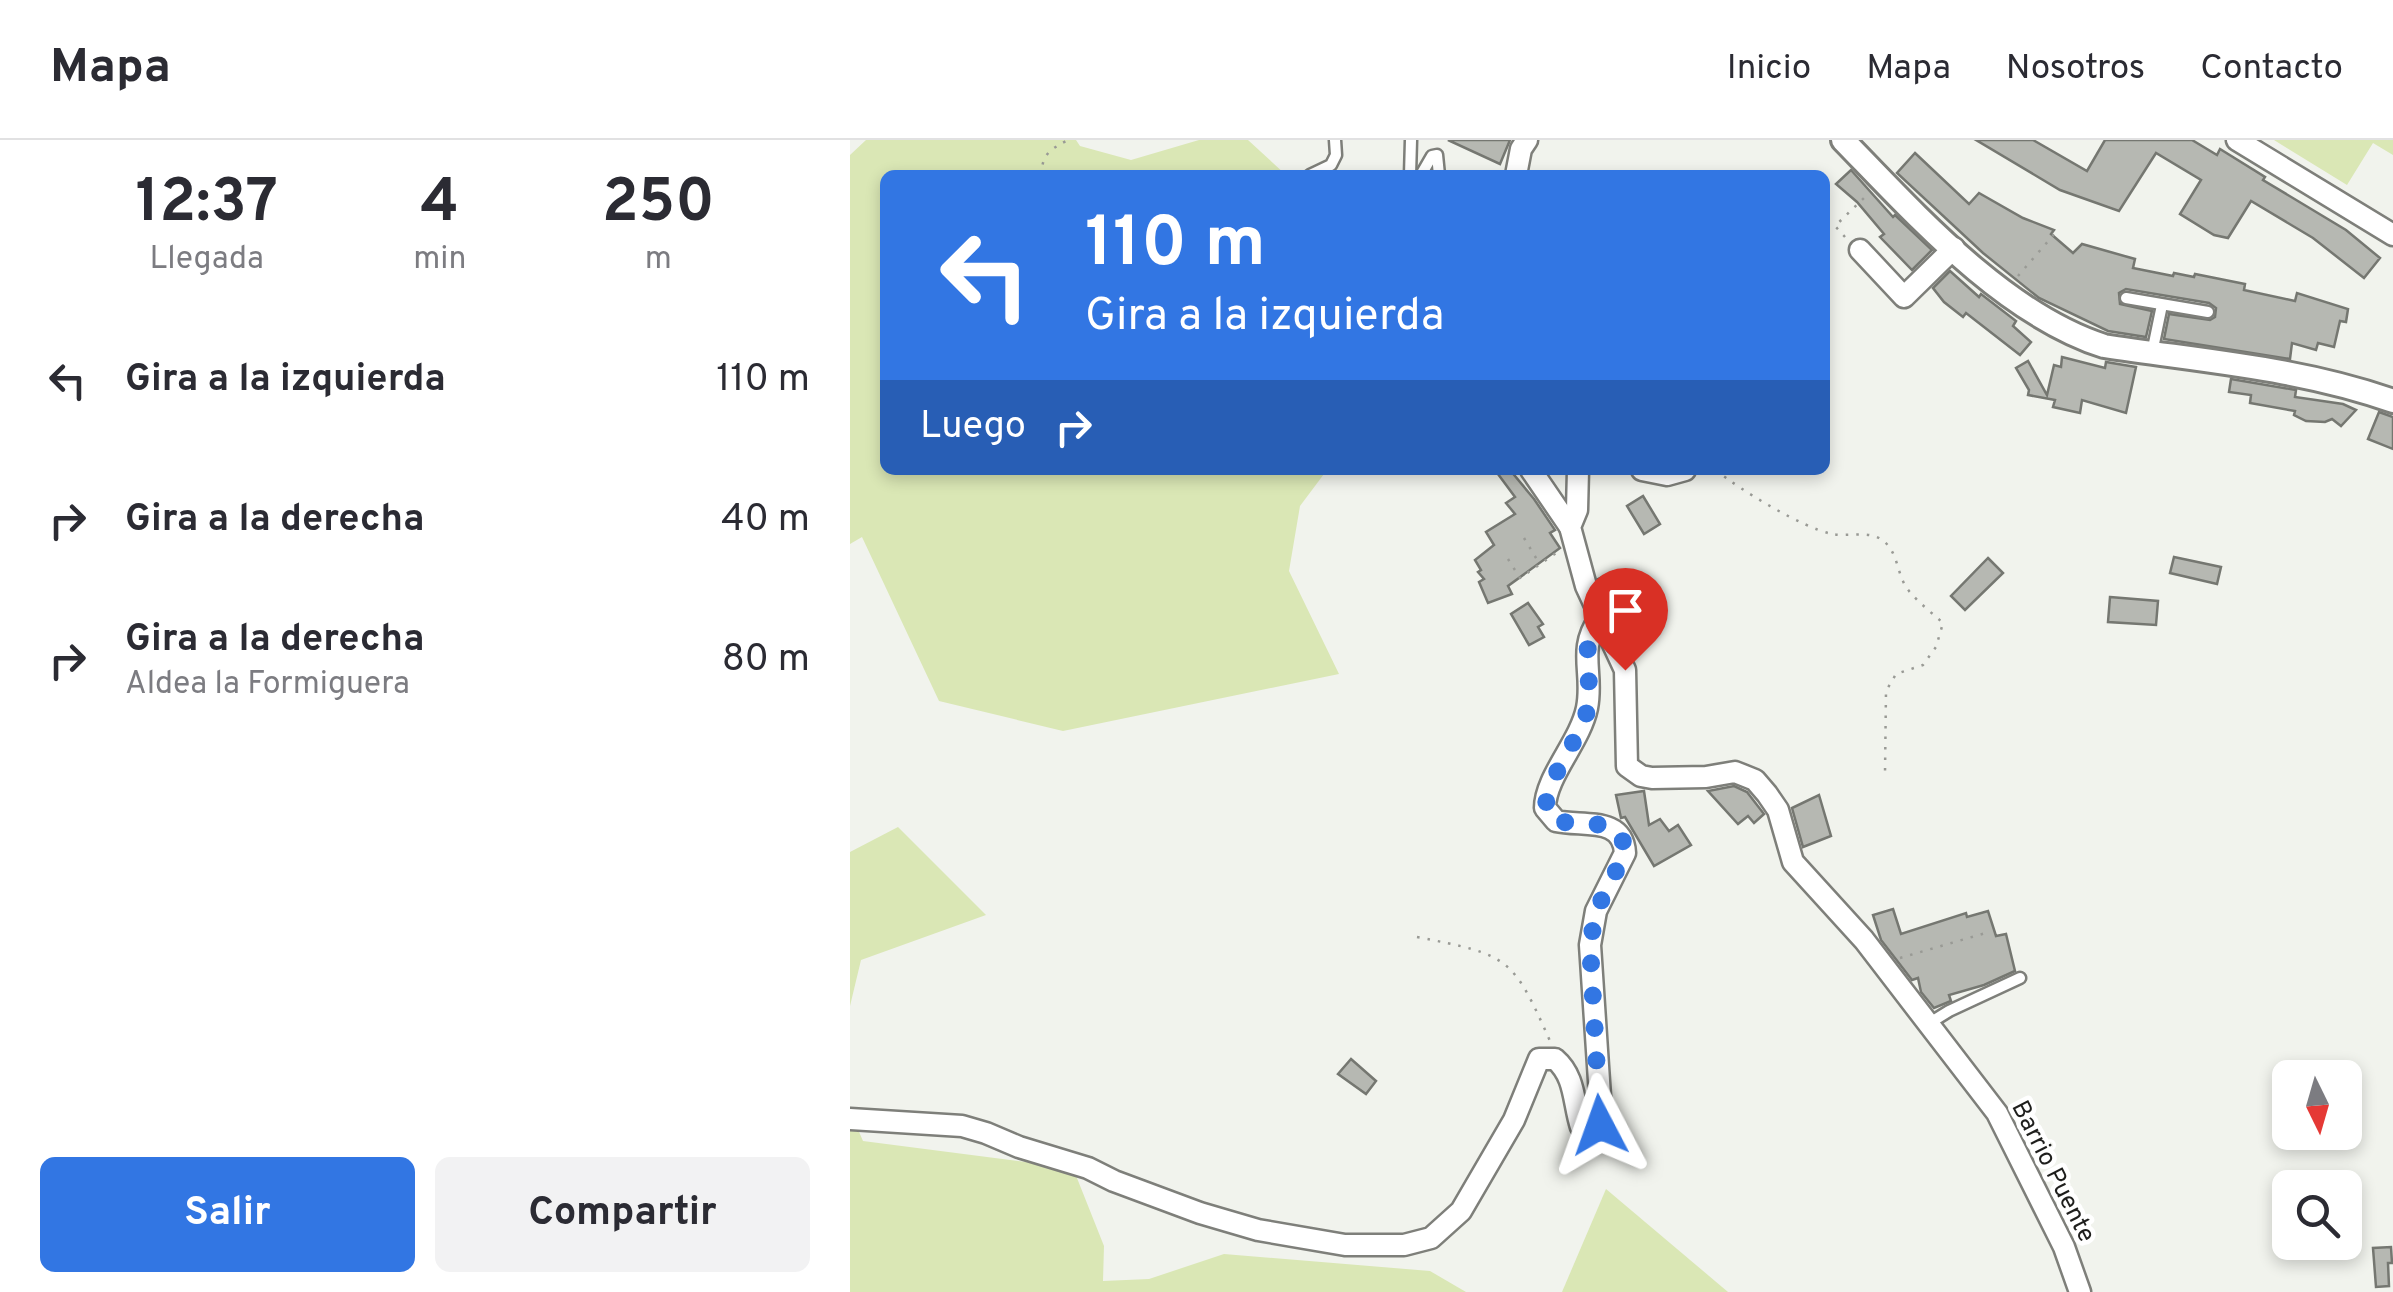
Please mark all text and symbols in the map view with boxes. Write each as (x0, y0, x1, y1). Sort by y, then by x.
text: Mapa (50, 39, 171, 99)
text: Inicio (1727, 47, 1811, 91)
text: Mapa (1866, 47, 1951, 91)
text: Nosotros (2006, 47, 2145, 91)
text: Contacto (2200, 47, 2343, 91)
text: 12:37 (135, 167, 278, 243)
text: 4 (421, 167, 459, 243)
text: 250 (602, 167, 715, 243)
text: 110 m (1085, 202, 1266, 291)
icon: left (920, 210, 1050, 340)
text: Llegada (149, 240, 264, 280)
text: min (413, 240, 467, 280)
text: m (645, 240, 672, 280)
text: Gira a la izquierda (1085, 289, 1444, 346)
icon: left (40, 353, 95, 408)
text: Gira a la izquierda (125, 356, 446, 405)
text: 110 m (716, 356, 810, 405)
icon: right (1046, 400, 1101, 455)
text: Luego (920, 403, 1026, 452)
icon: right (40, 493, 95, 548)
text: Gira a la derecha (125, 496, 424, 545)
text: 40 m (721, 496, 810, 545)
pin (1583, 568, 1668, 671)
icon: arrive (1598, 583, 1653, 638)
text: Gira a la derecha (125, 616, 424, 665)
icon: right (40, 633, 95, 688)
text: 80 m (722, 636, 810, 685)
text: Aldea la Formiguera (125, 665, 410, 705)
north arrow (2272, 1060, 2362, 1150)
map controls (2272, 1060, 2362, 1260)
position arrow (1548, 1073, 1652, 1177)
street label: Barrio Puente (2003, 1096, 2101, 1248)
button: Salir (40, 1157, 415, 1272)
button: Compartir (435, 1157, 810, 1272)
button: search (2272, 1170, 2362, 1260)

